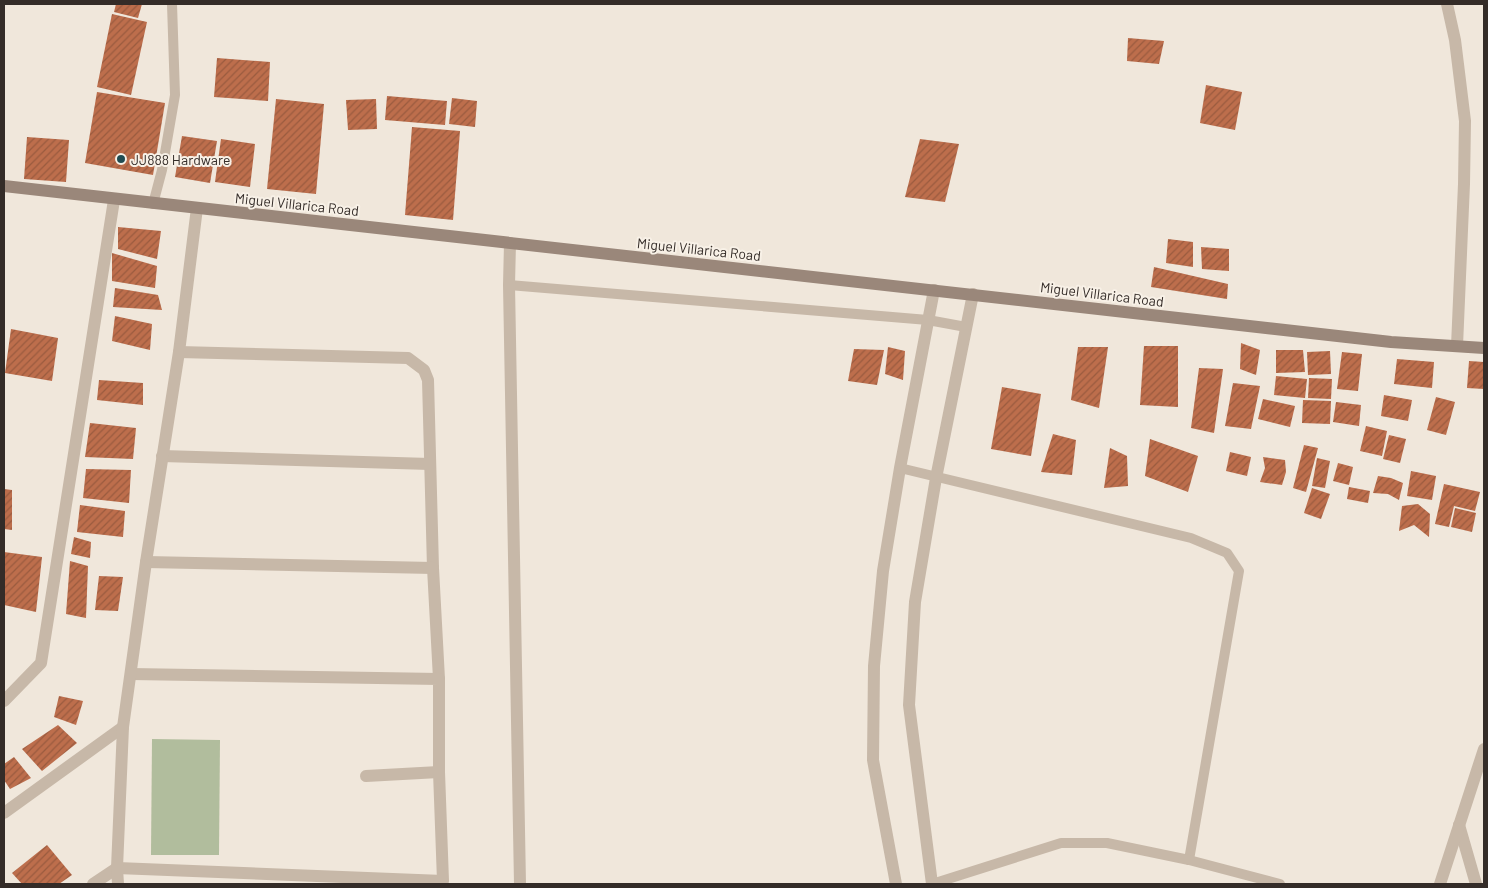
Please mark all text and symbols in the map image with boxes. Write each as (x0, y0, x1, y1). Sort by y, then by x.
place label: JJ888 Hardware (131, 151, 230, 168)
marker: JJ888 Hardware (115, 153, 127, 165)
street label: Miguel Villarica Road (234, 189, 360, 219)
street label: Miguel Villarica Road (636, 234, 762, 264)
street label: Miguel Villarica Road (1039, 278, 1165, 310)

